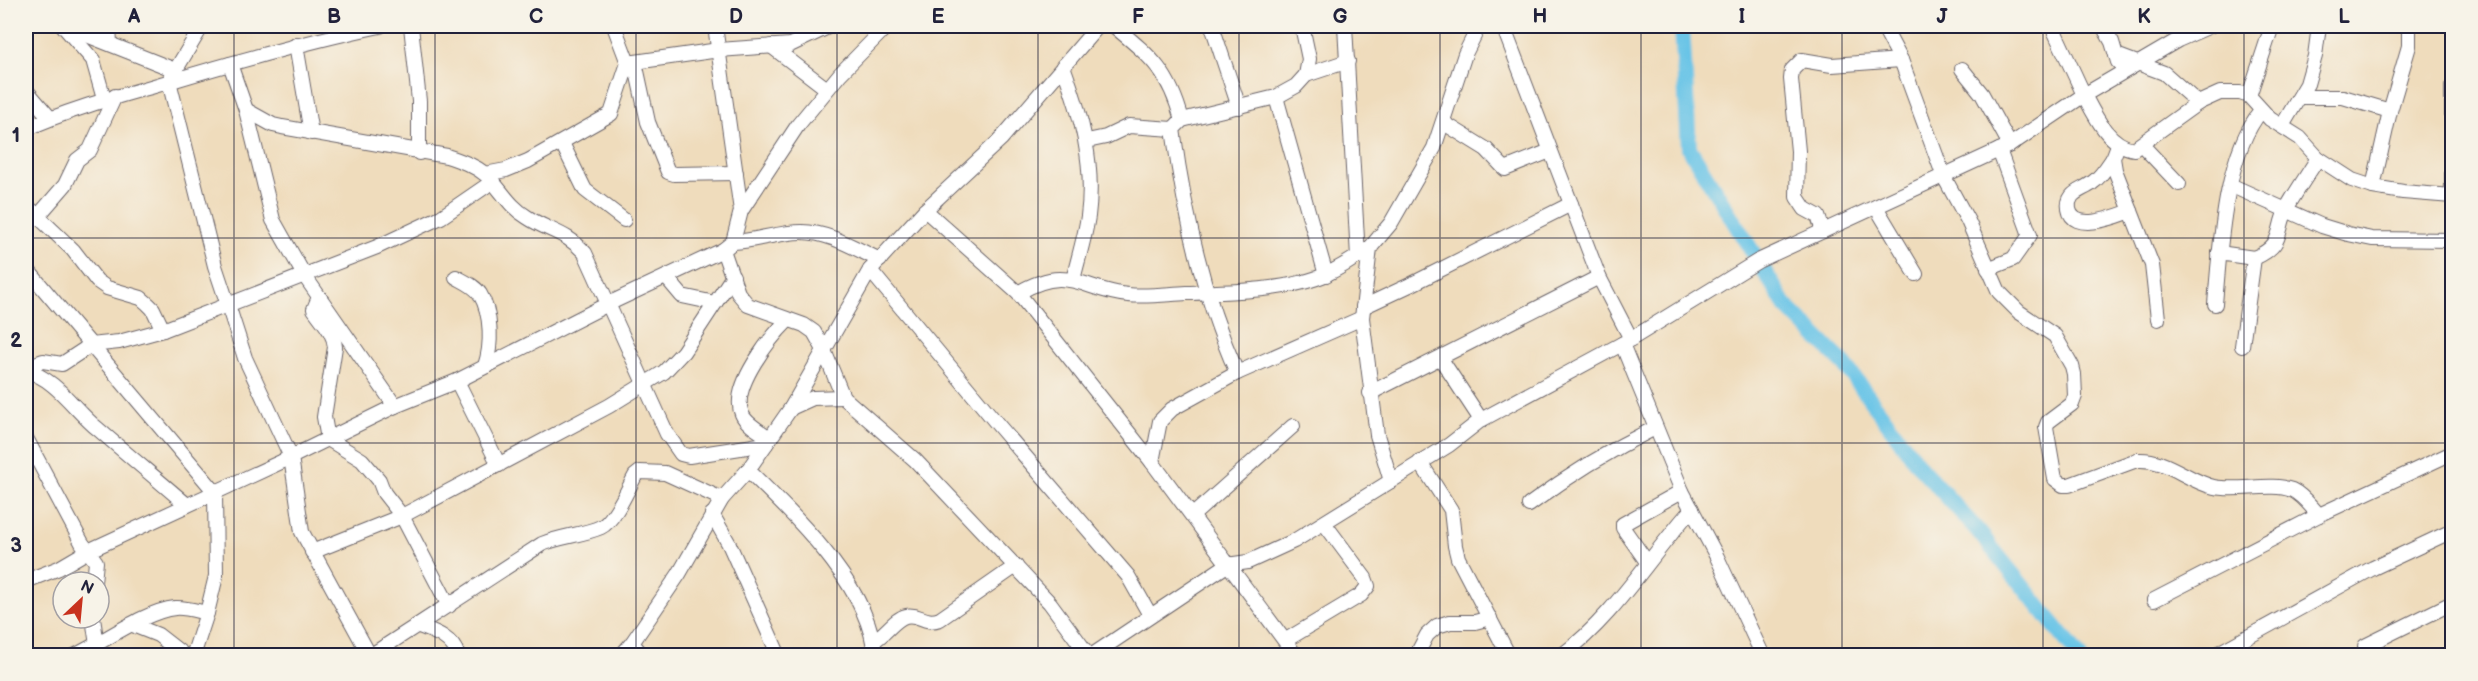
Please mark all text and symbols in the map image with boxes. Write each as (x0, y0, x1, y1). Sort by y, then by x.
text: A (127, 5, 141, 29)
text: B (327, 5, 341, 29)
text: C (529, 5, 543, 29)
text: D (729, 5, 743, 29)
text: E (932, 5, 945, 29)
text: F (1132, 5, 1144, 29)
text: G (1333, 5, 1348, 29)
text: H (1533, 5, 1547, 29)
text: I (1739, 5, 1745, 29)
text: J (1937, 5, 1949, 29)
text: K (2137, 5, 2151, 29)
text: L (2338, 5, 2350, 29)
text: 1 (12, 124, 20, 148)
text: 2 (10, 329, 22, 353)
text: 3 (10, 534, 22, 558)
north arrow (51, 570, 111, 630)
text: N (77, 577, 96, 599)

